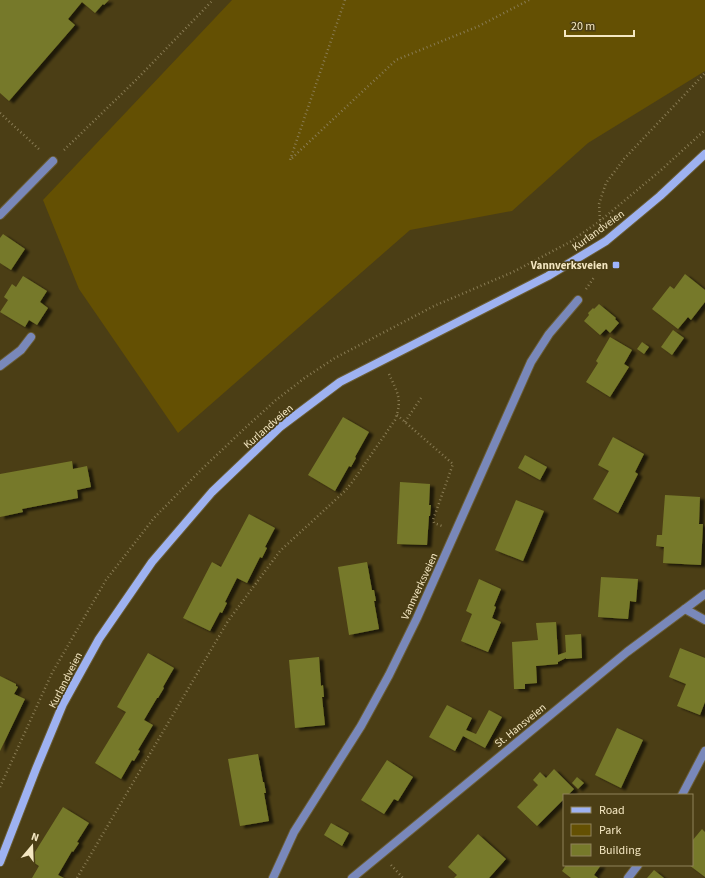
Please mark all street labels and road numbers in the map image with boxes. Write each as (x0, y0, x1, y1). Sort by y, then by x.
street label: Kurlandveien (569, 206, 627, 254)
street label: Kurlandveien (240, 401, 296, 452)
street label: Vannverksveien (397, 550, 441, 622)
street label: Kurlandveien (45, 650, 86, 711)
street label: St. Hansveien (491, 700, 549, 751)

